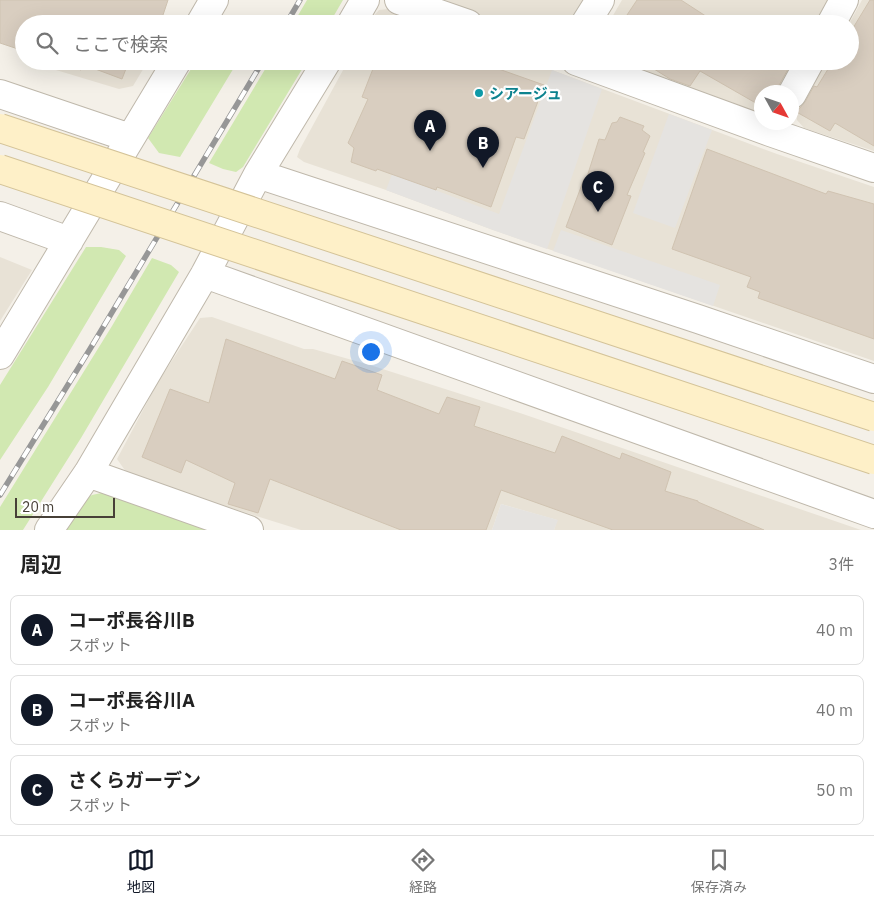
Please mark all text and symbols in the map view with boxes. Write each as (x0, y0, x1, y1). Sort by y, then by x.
search box (15, 15, 859, 70)
icon: search (33, 29, 61, 57)
text: ここで検索 (73, 32, 168, 56)
place label: シアージュ (489, 84, 562, 103)
north arrow (754, 85, 799, 130)
marker: シアージュ (473, 87, 485, 99)
pin: A (414, 110, 446, 151)
pin: B (467, 127, 499, 168)
pin: C (582, 171, 614, 212)
your location (358, 339, 384, 365)
scale bar (15, 495, 115, 518)
text: 20 m (22, 498, 54, 516)
text: 周辺 (20, 550, 62, 578)
text: 3件 (828, 554, 854, 574)
text: コーポ長谷川B (68, 608, 195, 632)
text: A (32, 620, 42, 640)
text: 40 m (816, 620, 853, 640)
text: スポット (68, 635, 132, 655)
text: コーポ長谷川A (68, 688, 195, 712)
text: B (32, 700, 42, 720)
text: 40 m (816, 700, 853, 720)
text: スポット (68, 715, 132, 735)
text: さくらガーデン (68, 768, 201, 792)
text: C (32, 780, 42, 800)
text: 50 m (816, 780, 853, 800)
text: スポット (68, 795, 132, 815)
tab: 地図 (127, 846, 155, 896)
tab: 経路 (409, 846, 437, 896)
tab: 保存済み (691, 846, 747, 896)

